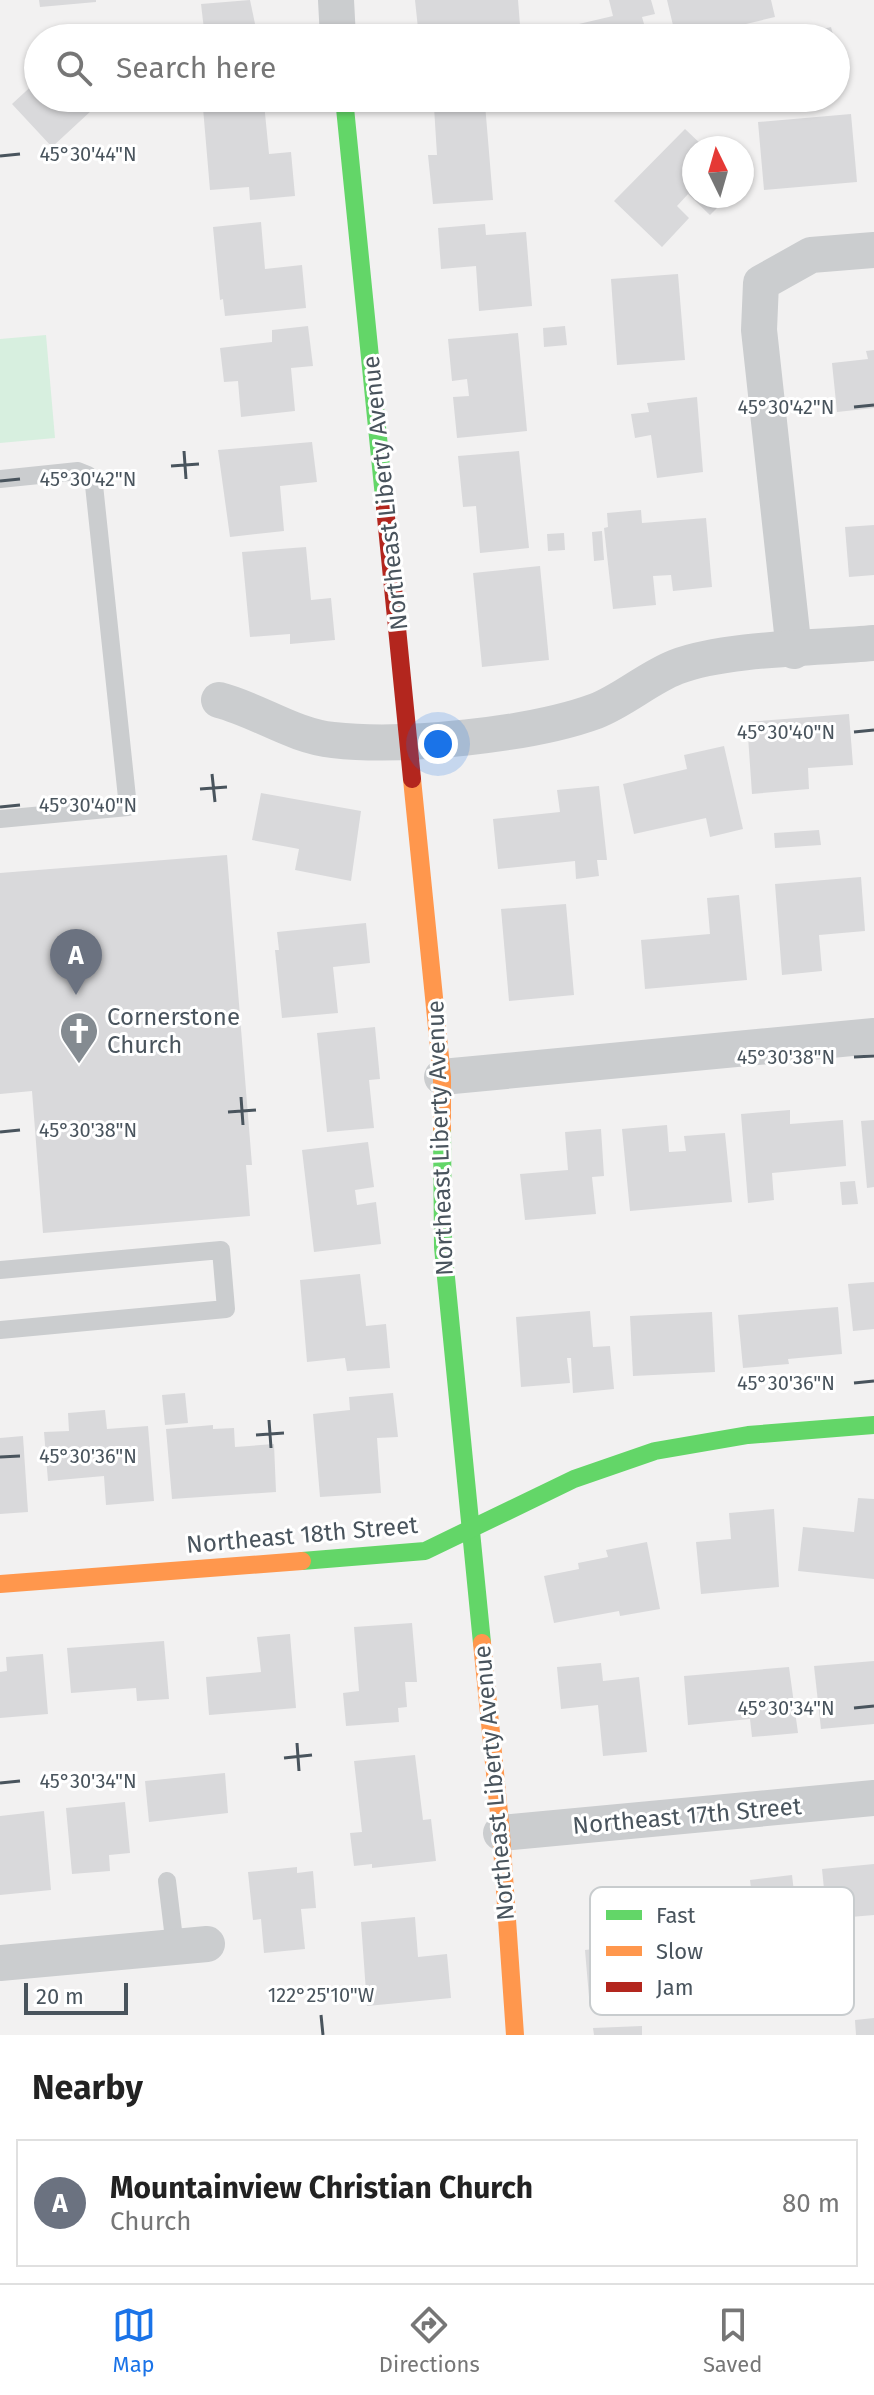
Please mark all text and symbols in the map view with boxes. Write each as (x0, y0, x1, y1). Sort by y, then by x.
search box (24, 24, 850, 112)
icon: search (52, 46, 96, 90)
text: Search here (116, 50, 276, 86)
north arrow (682, 136, 754, 208)
text: 45°30'44"N (39, 142, 137, 166)
street label: Northeast Liberty Avenue (357, 354, 413, 632)
text: 45°30'42"N (737, 395, 835, 419)
text: 45°30'42"N (39, 467, 137, 491)
text: 45°30'40"N (737, 720, 835, 744)
your location (418, 724, 458, 764)
text: 45°30'40"N (39, 793, 137, 817)
pin: A (50, 929, 102, 995)
street label: Northeast Liberty Avenue (421, 1000, 459, 1276)
place label: Cornerstone Church (107, 1003, 240, 1059)
church icon: Cornerstone Church (58, 1010, 100, 1065)
text: 45°30'38"N (737, 1045, 835, 1069)
text: 45°30'38"N (39, 1118, 137, 1142)
text: 45°30'36"N (737, 1371, 835, 1395)
text: 45°30'36"N (39, 1444, 137, 1468)
street label: Northeast 18th Street (185, 1511, 419, 1559)
street label: Northeast Liberty Avenue (468, 1644, 520, 1922)
text: 45°30'34"N (737, 1696, 835, 1720)
text: 45°30'34"N (39, 1769, 137, 1793)
street label: Northeast 17th Street (571, 1792, 803, 1840)
legend (590, 1887, 854, 2015)
text: Fast (656, 1902, 696, 1929)
text: Slow (656, 1938, 703, 1965)
text: Jam (656, 1974, 694, 2001)
scale bar (24, 1979, 128, 2015)
text: 20 m (36, 1983, 84, 2010)
text: 122°25'10"W (268, 1983, 375, 2007)
text: Nearby (32, 2067, 143, 2108)
text: Mountainview Christian Church (110, 2170, 533, 2206)
text: A (52, 2188, 68, 2219)
text: 80 m (782, 2188, 840, 2219)
text: Church (110, 2206, 192, 2237)
tab: Map (112, 2303, 156, 2378)
tab: Directions (379, 2303, 480, 2378)
tab: Saved (703, 2303, 762, 2378)

